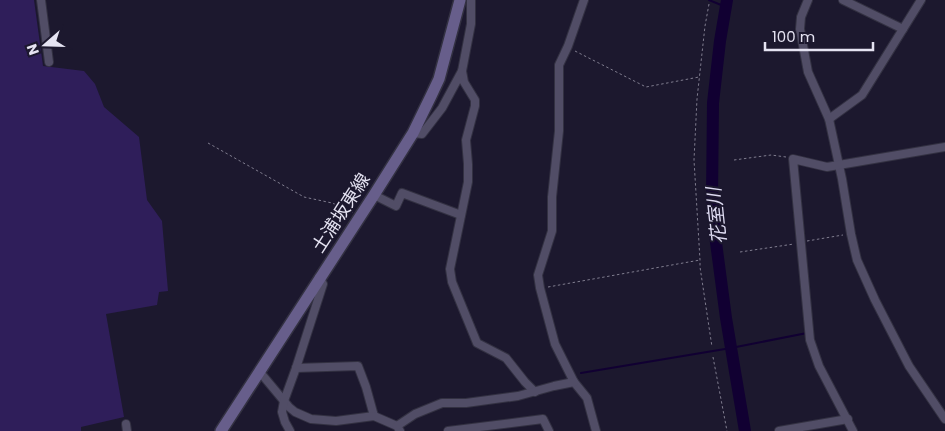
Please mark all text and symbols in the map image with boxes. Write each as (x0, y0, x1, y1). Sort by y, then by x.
north arrow (20, 20, 70, 70)
scale bar (765, 20, 872, 52)
text: 100 m (772, 26, 815, 47)
text: N (22, 41, 44, 58)
street label: 土浦坂東線 (306, 168, 376, 257)
water label: 花室川 (700, 184, 733, 246)

